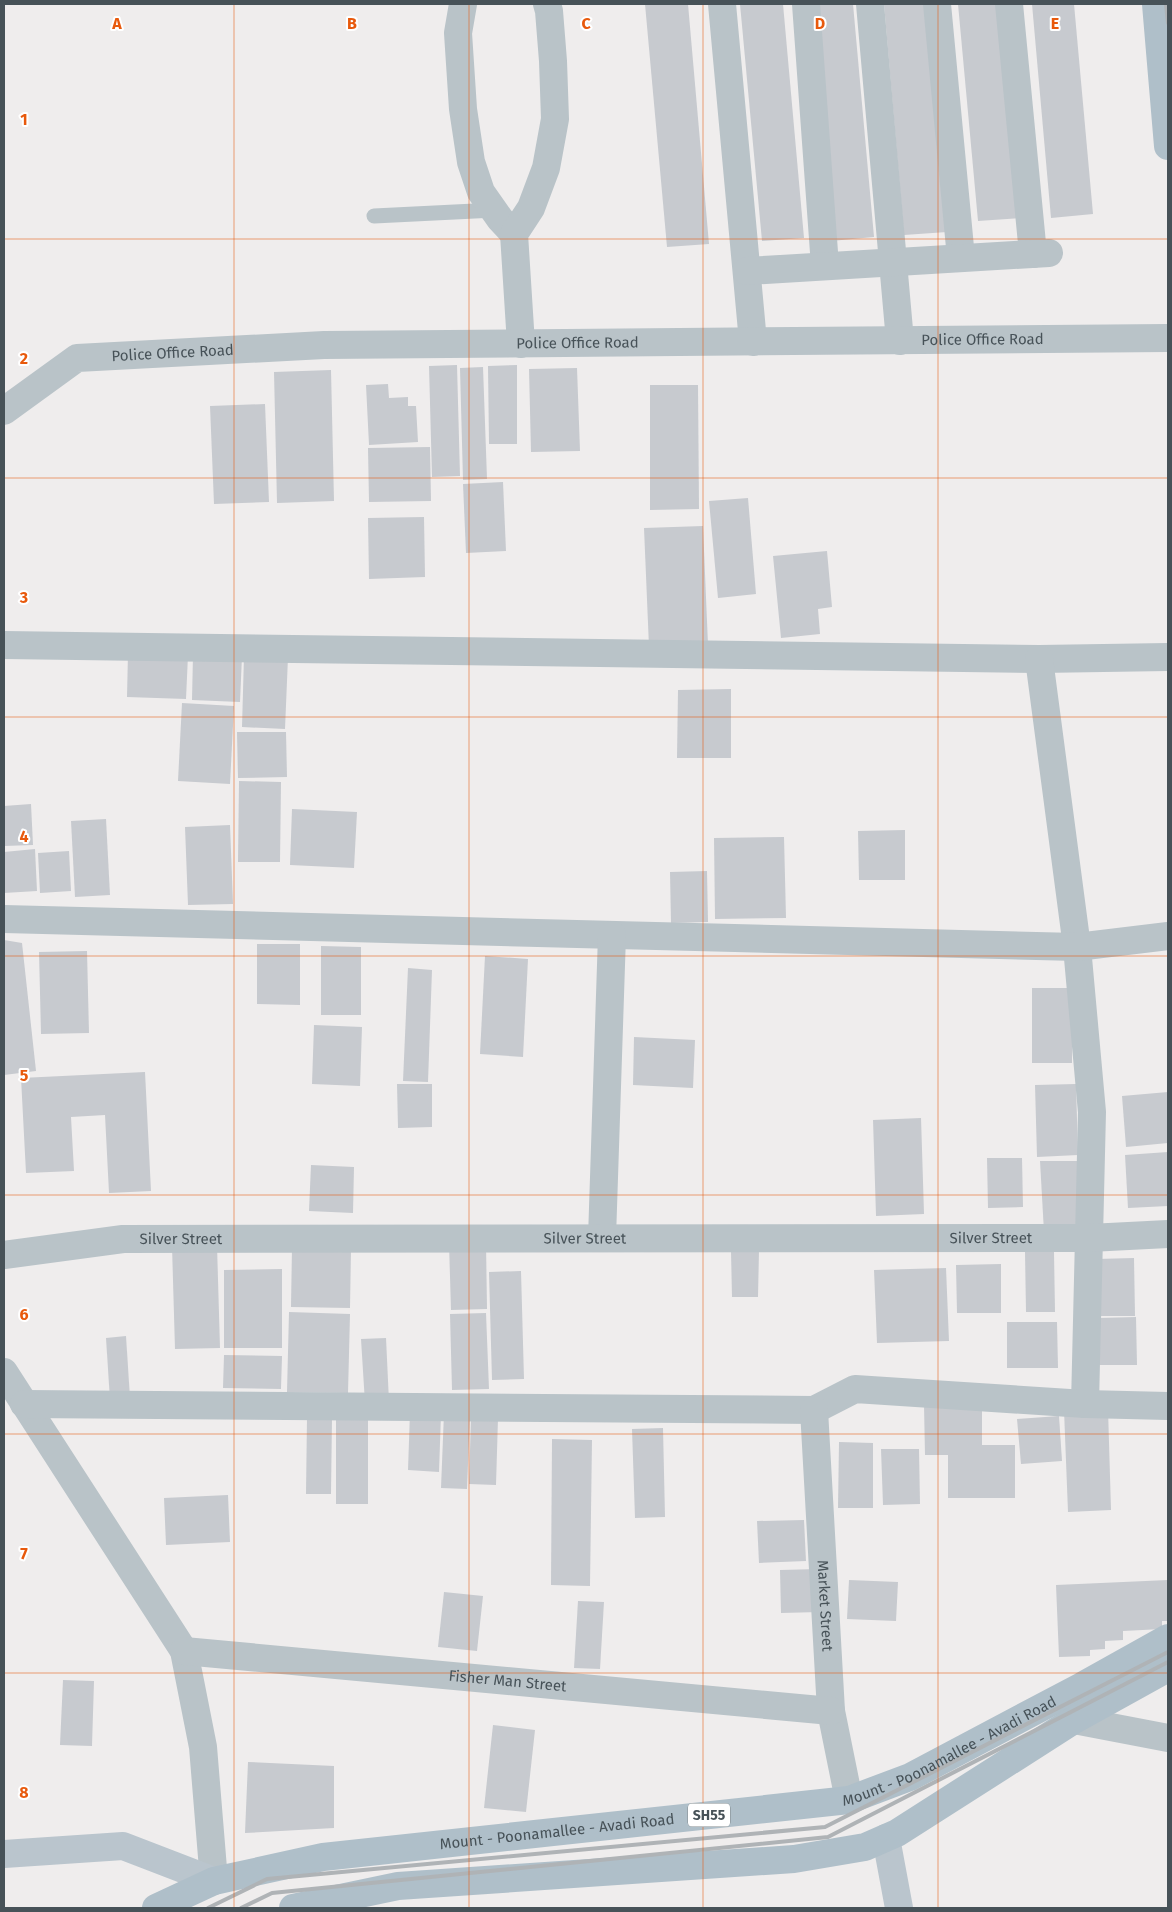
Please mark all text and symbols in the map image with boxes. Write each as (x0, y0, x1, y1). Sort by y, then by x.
text: A (111, 14, 122, 33)
text: B (347, 14, 357, 33)
text: C (581, 14, 591, 33)
text: D (815, 14, 825, 33)
text: E (1051, 14, 1059, 33)
text: 1 (20, 110, 28, 129)
street label: Police Office Road (921, 330, 1044, 349)
street label: Police Office Road (516, 333, 639, 352)
street label: Police Office Road (111, 341, 234, 365)
text: 2 (20, 349, 28, 368)
text: 3 (19, 588, 28, 607)
text: 4 (19, 827, 29, 846)
text: 5 (20, 1066, 29, 1085)
street label: Silver Street (544, 1229, 627, 1248)
street label: Silver Street (950, 1229, 1033, 1247)
street label: Silver Street (140, 1230, 223, 1248)
text: 6 (19, 1305, 29, 1324)
text: 7 (20, 1544, 28, 1563)
street label: Market Street (813, 1559, 837, 1652)
street label: Fisher Man Street (448, 1667, 568, 1695)
street label: Mount - Poonamallee - Avadi Road (841, 1692, 1059, 1810)
text: 8 (19, 1783, 29, 1802)
road number: SH55 (688, 1804, 730, 1826)
street label: Mount - Poonamallee - Avadi Road (439, 1810, 675, 1853)

